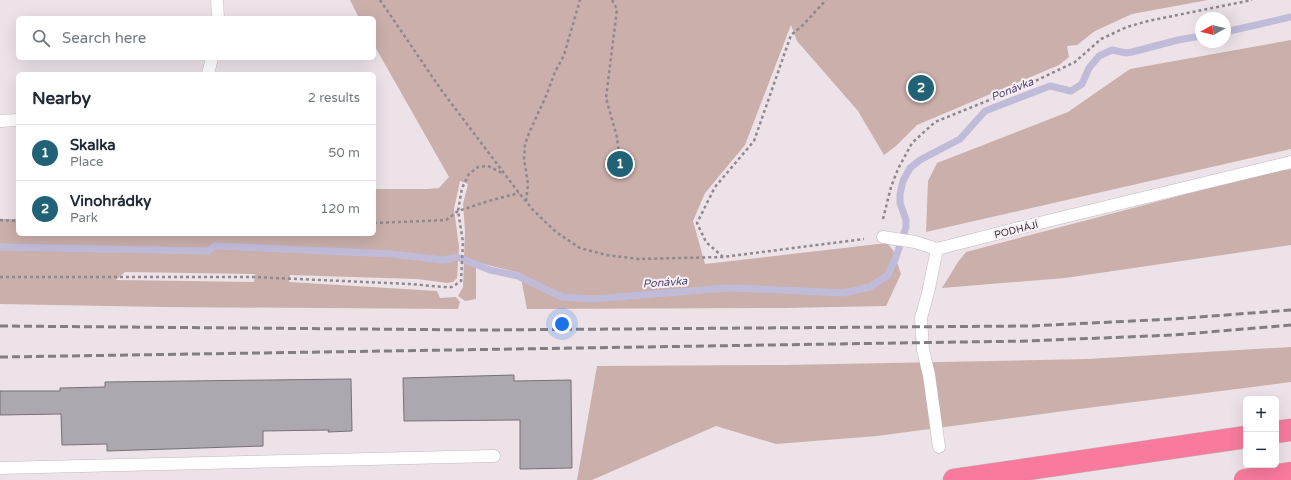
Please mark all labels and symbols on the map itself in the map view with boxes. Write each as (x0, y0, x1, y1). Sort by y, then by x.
north arrow (1195, 12, 1231, 48)
pin: 2 (908, 73, 934, 103)
water label: Ponávka (989, 75, 1036, 104)
pin: 1 (607, 149, 633, 179)
street label: PODHÁJÍ (993, 219, 1040, 241)
water label: Ponávka (642, 274, 689, 291)
your location (552, 314, 572, 334)

